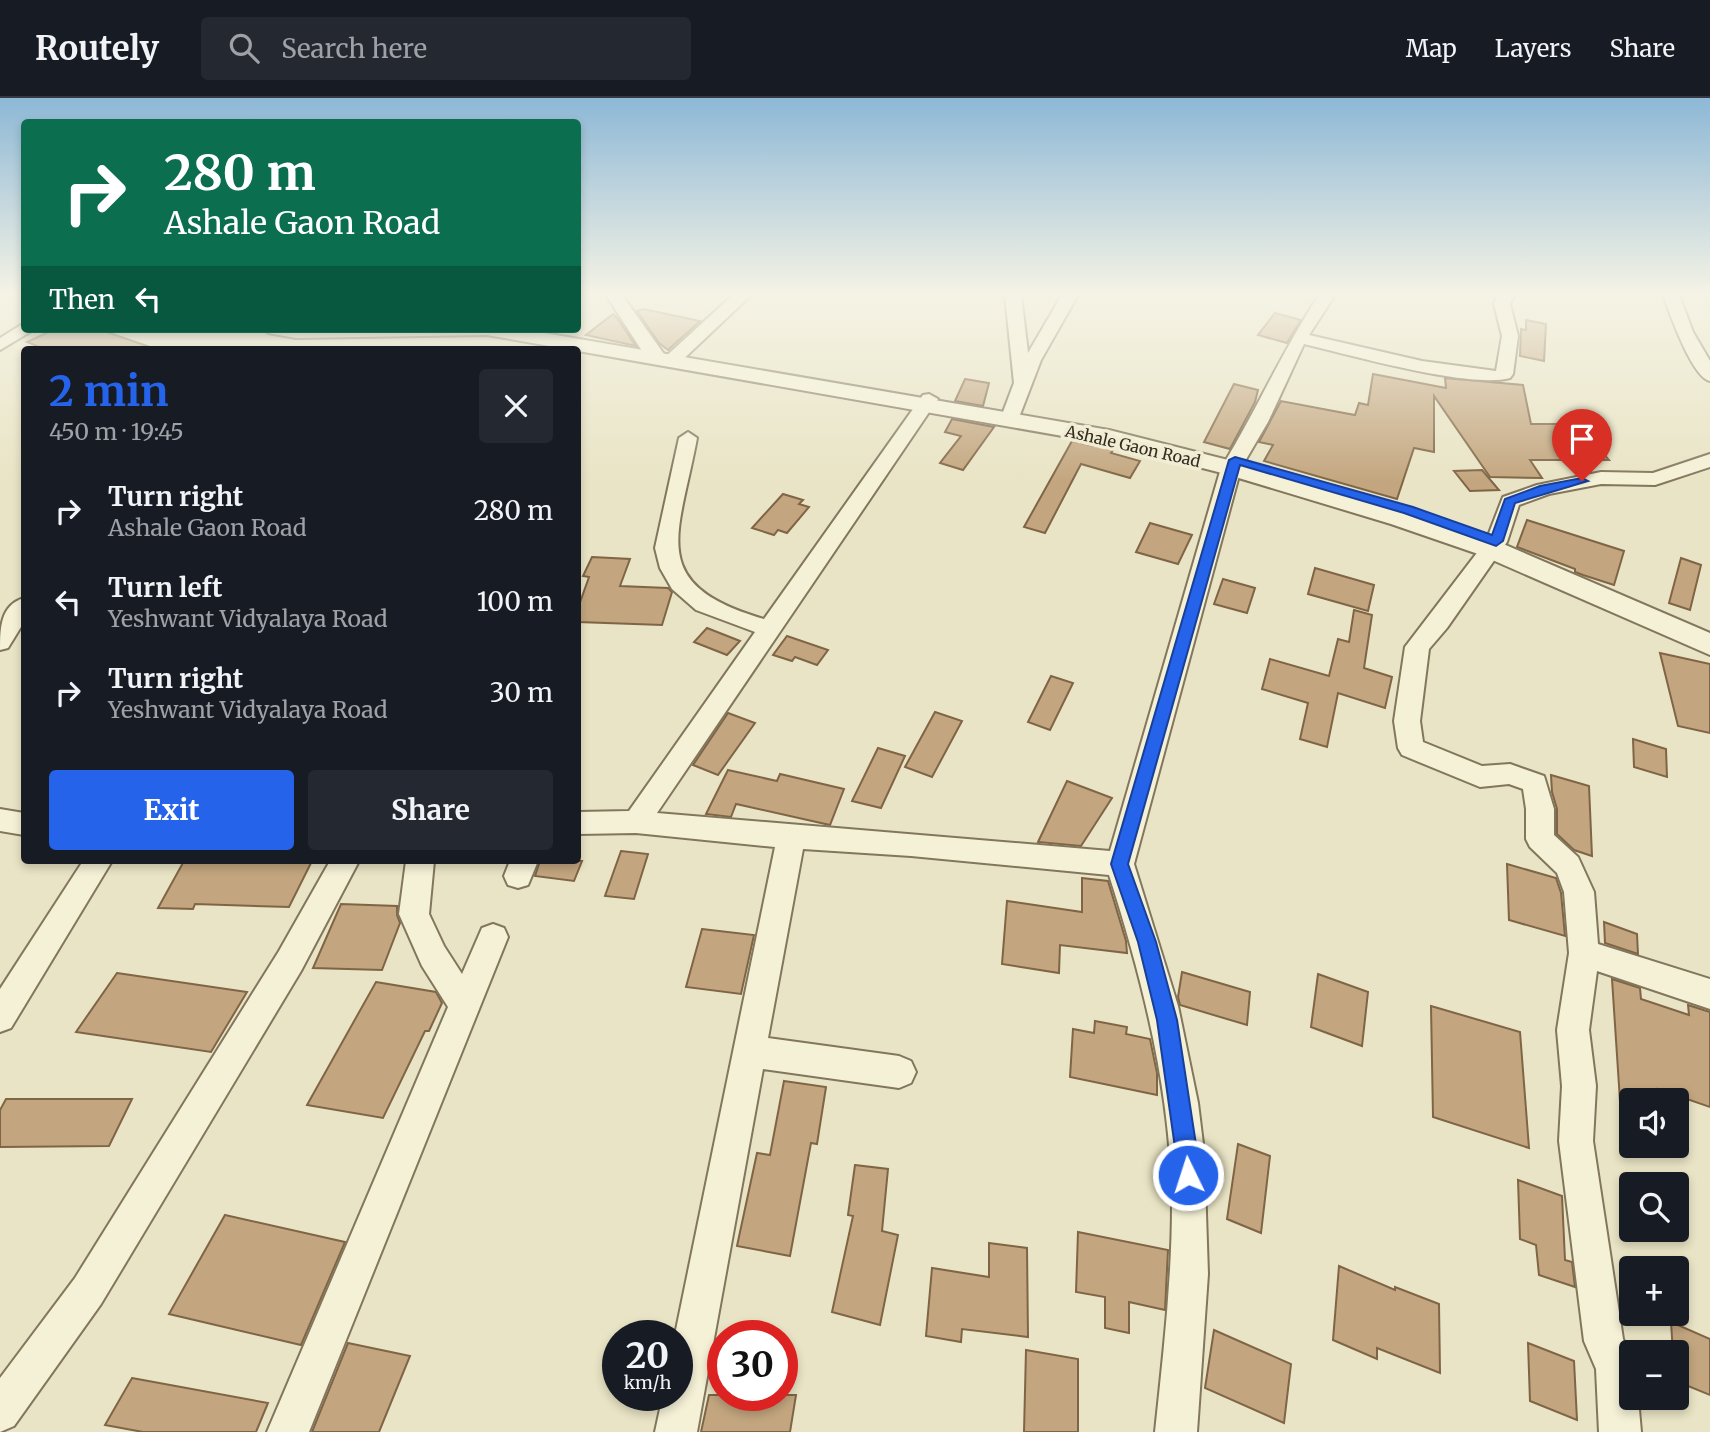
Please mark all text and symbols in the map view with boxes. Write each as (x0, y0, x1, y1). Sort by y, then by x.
search box (201, 17, 691, 80)
text: Routely (35, 28, 159, 69)
icon: search (225, 29, 263, 67)
text: Search here (281, 32, 427, 65)
text: Map (1406, 33, 1457, 64)
text: Layers (1495, 33, 1571, 64)
text: Share (1609, 33, 1675, 64)
text: 280 m (164, 142, 316, 203)
icon: right (49, 147, 140, 238)
text: Ashale Gaon Road (164, 203, 440, 243)
icon: left (129, 280, 167, 318)
text: Then (49, 283, 115, 316)
text: 2 min (49, 365, 169, 417)
button: close (479, 369, 553, 443)
pin (1552, 409, 1612, 481)
text: 450 m · 19:45 (49, 417, 184, 446)
street label: Ashale Gaon Road (1062, 420, 1203, 471)
icon: arrive (1563, 420, 1601, 458)
text: Turn right (108, 480, 243, 513)
icon: right (49, 492, 87, 530)
text: 280 m (474, 494, 553, 527)
text: Ashale Gaon Road (108, 513, 307, 542)
text: Turn left (108, 571, 222, 604)
icon: left (49, 583, 87, 621)
text: 100 m (477, 585, 553, 618)
text: Yeshwant Vidyalaya Road (108, 604, 388, 633)
text: Turn right (108, 662, 243, 695)
icon: right (49, 674, 87, 712)
text: 30 m (490, 676, 553, 709)
text: Yeshwant Vidyalaya Road (108, 695, 388, 724)
button: Exit (49, 770, 294, 850)
button: Share (308, 770, 553, 850)
map controls (1619, 1088, 1689, 1410)
button: sound (1619, 1088, 1689, 1158)
position arrow (1151, 1138, 1225, 1212)
button: search (1619, 1172, 1689, 1242)
button: + (1619, 1256, 1689, 1326)
speed limit sign: 30 (707, 1320, 798, 1411)
text: 20 (626, 1334, 669, 1378)
button: − (1619, 1340, 1689, 1410)
text: km/h (624, 1371, 671, 1394)

